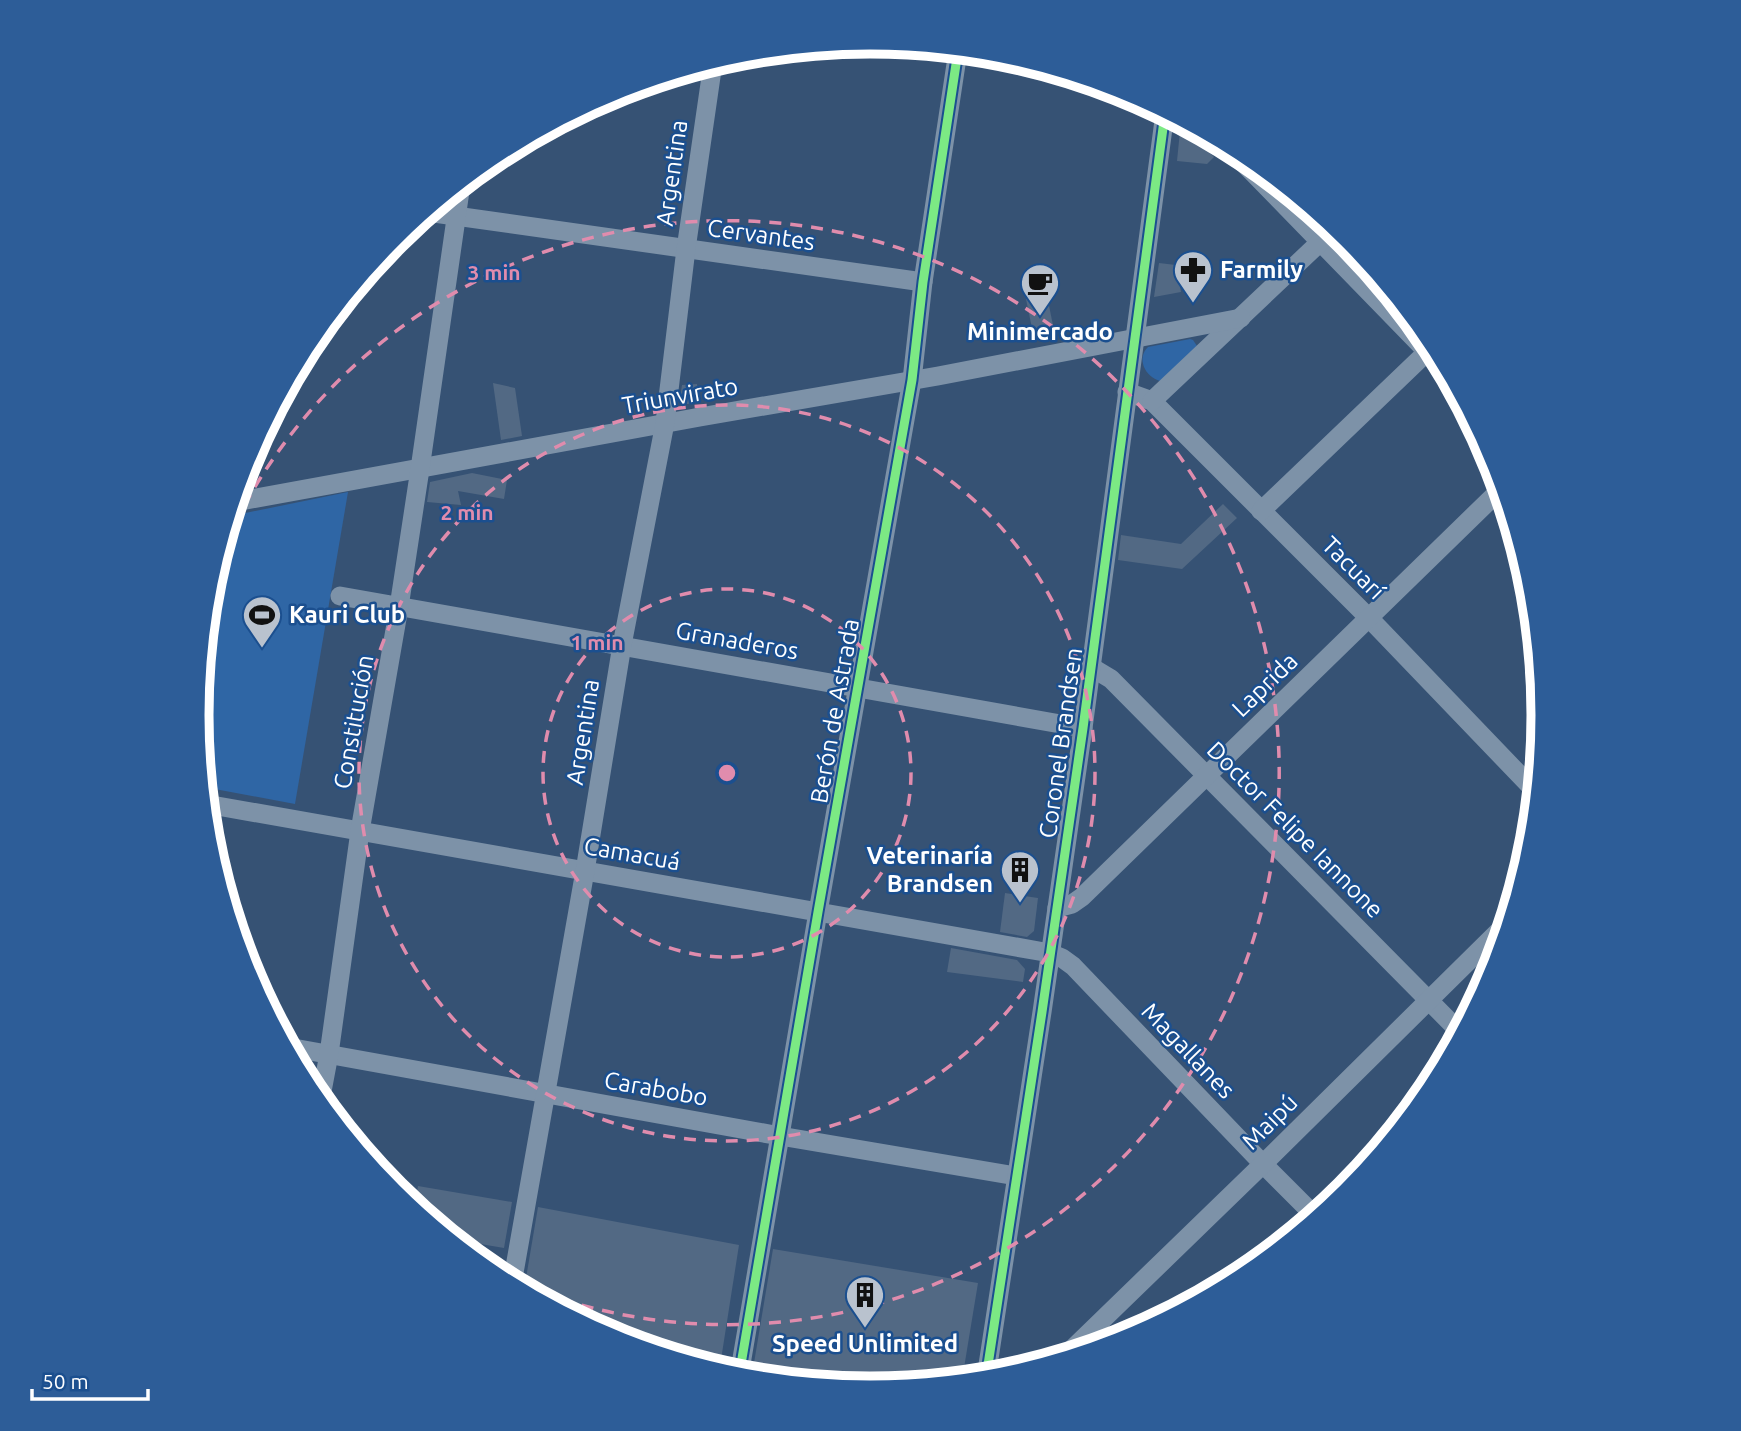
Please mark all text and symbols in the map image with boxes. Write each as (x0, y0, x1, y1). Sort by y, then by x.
street label: Argentina (651, 118, 692, 228)
street label: Cervantes (706, 214, 817, 255)
pharmacy icon: Farmily (1172, 249, 1214, 304)
place label: Farmily (1220, 256, 1303, 283)
text: 3 min (467, 260, 521, 284)
cafe icon: Minimercado (1019, 262, 1061, 317)
place label: Minimercado (967, 318, 1113, 345)
street label: Triunvirato (620, 372, 740, 419)
text: 2 min (440, 500, 494, 524)
street label: Tacuarí (1317, 531, 1391, 605)
sports icon: Kauri Club (241, 594, 283, 649)
place label: Kauri Club (289, 601, 405, 628)
street label: Granaderos (674, 616, 801, 665)
street label: Berón de Astrada (805, 616, 864, 805)
text: 1 min (570, 630, 624, 654)
street label: Coronel Brandsen (1034, 646, 1087, 840)
street label: Laprida (1227, 647, 1303, 722)
street label: Constitución (328, 653, 379, 791)
street label: Argentina (561, 677, 604, 787)
street label: Doctor Felipe Iannone (1202, 736, 1389, 923)
centre of rings (715, 761, 739, 785)
street label: Camacuá (582, 832, 682, 875)
place label: Veterinaría Brandsen (867, 842, 993, 897)
building icon: Veterinaría Brandsen (999, 849, 1041, 904)
street label: Magallanes (1136, 998, 1240, 1104)
street label: Carabobo (602, 1066, 710, 1111)
street label: Maipú (1236, 1088, 1303, 1155)
building icon: Speed Unlimited (844, 1274, 886, 1329)
place label: Speed Unlimited (772, 1330, 958, 1357)
scale bar (32, 1358, 147, 1402)
text: 50 m (42, 1369, 89, 1393)

